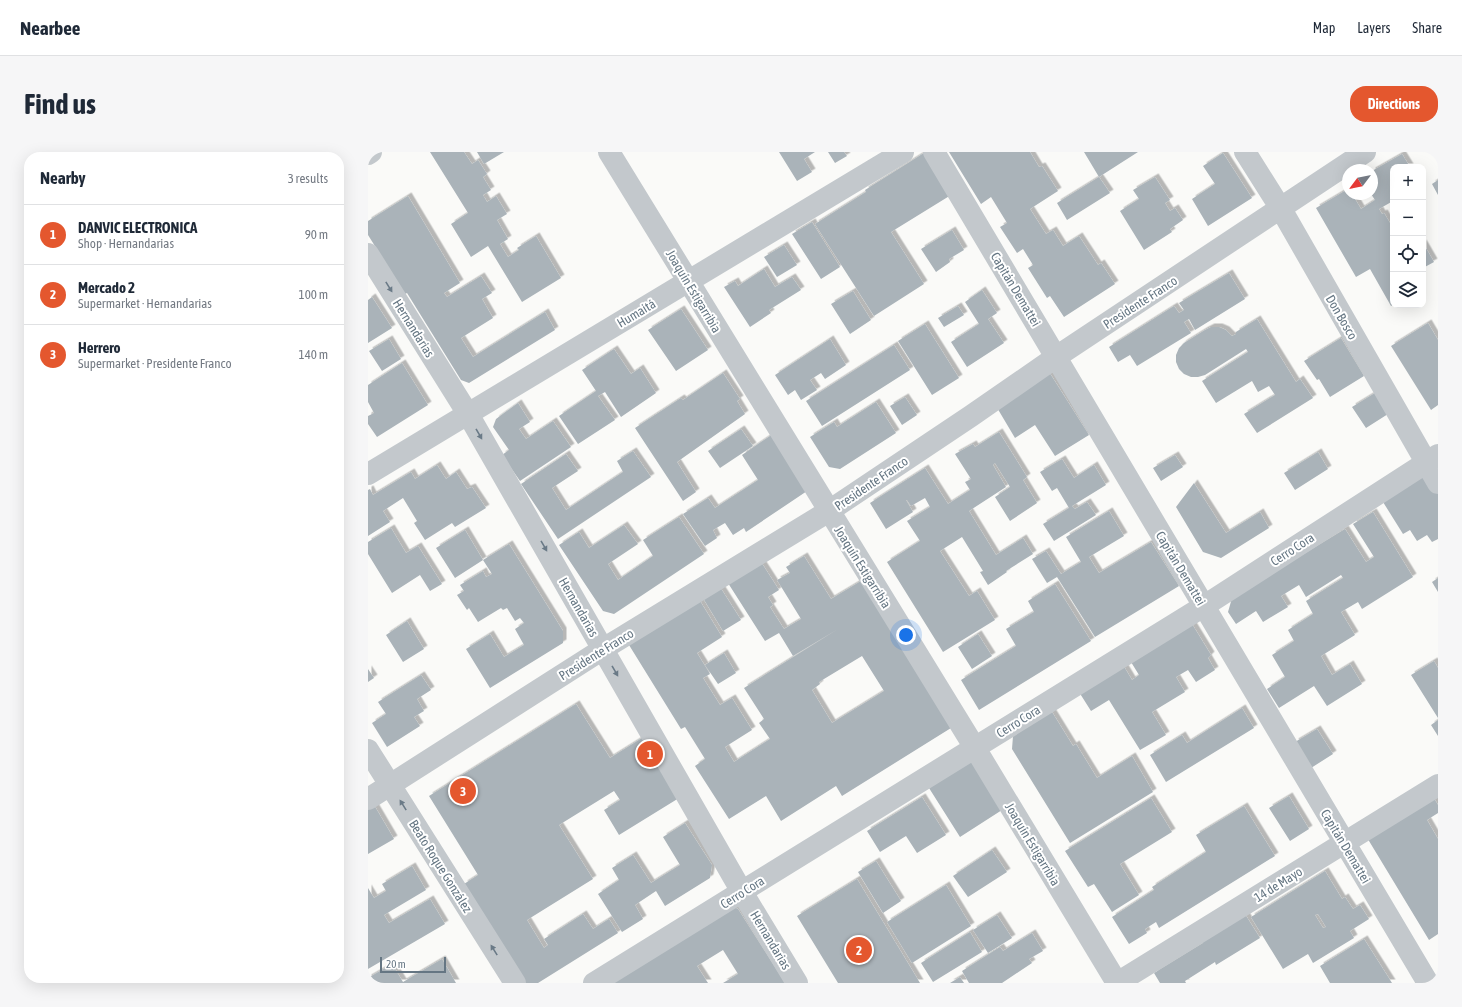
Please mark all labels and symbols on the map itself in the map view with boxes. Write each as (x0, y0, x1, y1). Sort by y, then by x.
north arrow (1342, 164, 1378, 200)
street label: Joaquín Estigarribia (663, 247, 724, 335)
street label: Capitán Demattei (988, 249, 1044, 329)
street label: Presidente Franco (1100, 273, 1180, 332)
one-way arrow (385, 281, 392, 293)
street label: Don Bosco (1323, 292, 1360, 342)
street label: Hernandarias (390, 296, 438, 360)
street label: Humaitá (614, 296, 658, 331)
one-way arrow (476, 428, 483, 440)
street label: Presidente Franco (832, 453, 911, 513)
street label: Joaquín Estigarribia (831, 523, 894, 611)
street label: Capitán Demattei (1153, 528, 1209, 608)
street label: Cerro Cora (1268, 530, 1317, 569)
one-way arrow (540, 540, 547, 552)
street label: Hernandarias (556, 575, 602, 640)
street label: Presidente Franco (556, 625, 636, 683)
your location (896, 625, 916, 645)
one-way arrow (612, 665, 619, 677)
street label: Cerro Cora (994, 702, 1043, 741)
pin: 1 (637, 739, 663, 769)
pin: 3 (450, 776, 476, 806)
one-way arrow (399, 799, 406, 810)
street label: Joaquín Estigarribia (1002, 800, 1063, 888)
street label: Capitán Demattei (1318, 806, 1374, 886)
street label: Beato Roque González (406, 817, 475, 916)
street label: 14 de Mayo (1251, 864, 1305, 905)
street label: Cerro Cora (718, 873, 767, 912)
street label: Hernandarias (747, 908, 794, 973)
pin: 2 (846, 935, 872, 965)
one-way arrow (491, 944, 498, 956)
scale bar (380, 955, 446, 974)

